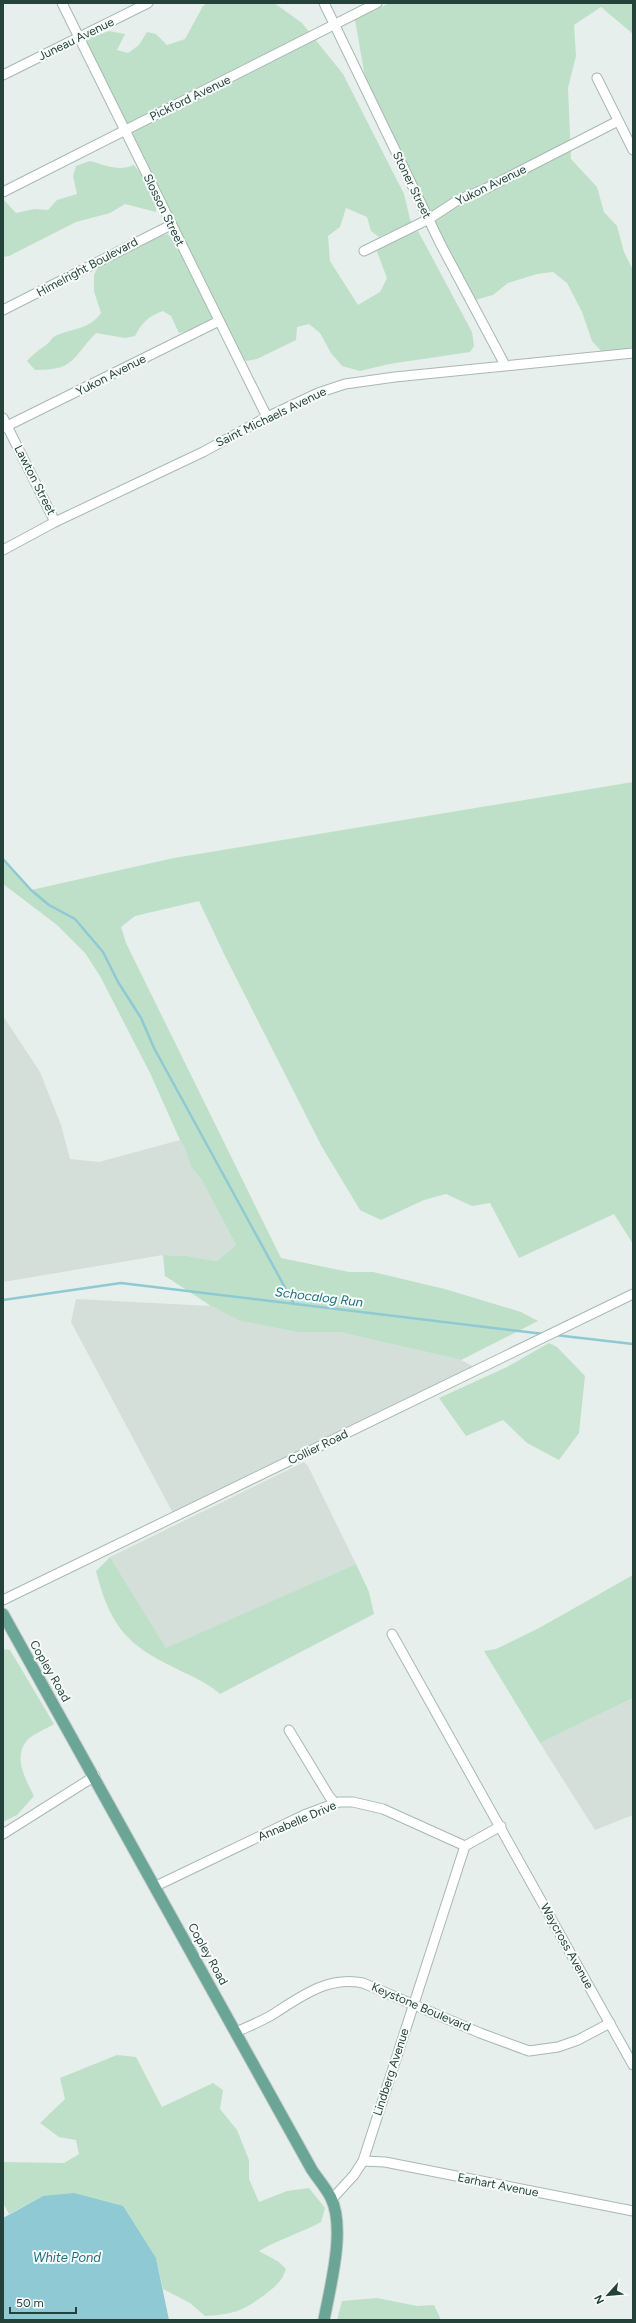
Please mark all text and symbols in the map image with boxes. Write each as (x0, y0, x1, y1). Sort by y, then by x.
street label: Juneau Avenue (36, 14, 117, 63)
street label: Pickford Avenue (147, 72, 233, 124)
street label: Stoner Street (390, 149, 434, 221)
street label: Yukon Avenue (454, 162, 529, 208)
street label: Slosson Street (141, 172, 188, 249)
street label: Himelright Boulevard (34, 234, 140, 300)
street label: Yukon Avenue (74, 351, 149, 399)
street label: Saint Michaels Avenue (214, 384, 329, 450)
street label: Lawton Street (11, 443, 59, 518)
water label: Schocalog Run (274, 1284, 364, 1310)
street label: Collier Road (286, 1426, 350, 1468)
street label: Copley Road (27, 1638, 73, 1704)
street label: Annabelle Drive (256, 1798, 339, 1844)
street label: Waycross Avenue (538, 1901, 596, 1992)
street label: Copley Road (185, 1921, 231, 1987)
street label: Keystone Boulevard (369, 1980, 473, 2034)
street label: Lindberg Avenue (370, 2026, 412, 2117)
street label: Earhart Avenue (456, 2170, 540, 2200)
water label: White Pond (33, 2250, 101, 2265)
north arrow (588, 2275, 628, 2315)
scale bar (10, 2289, 76, 2315)
text: N (592, 2293, 607, 2306)
text: 50 m (16, 2296, 44, 2310)

